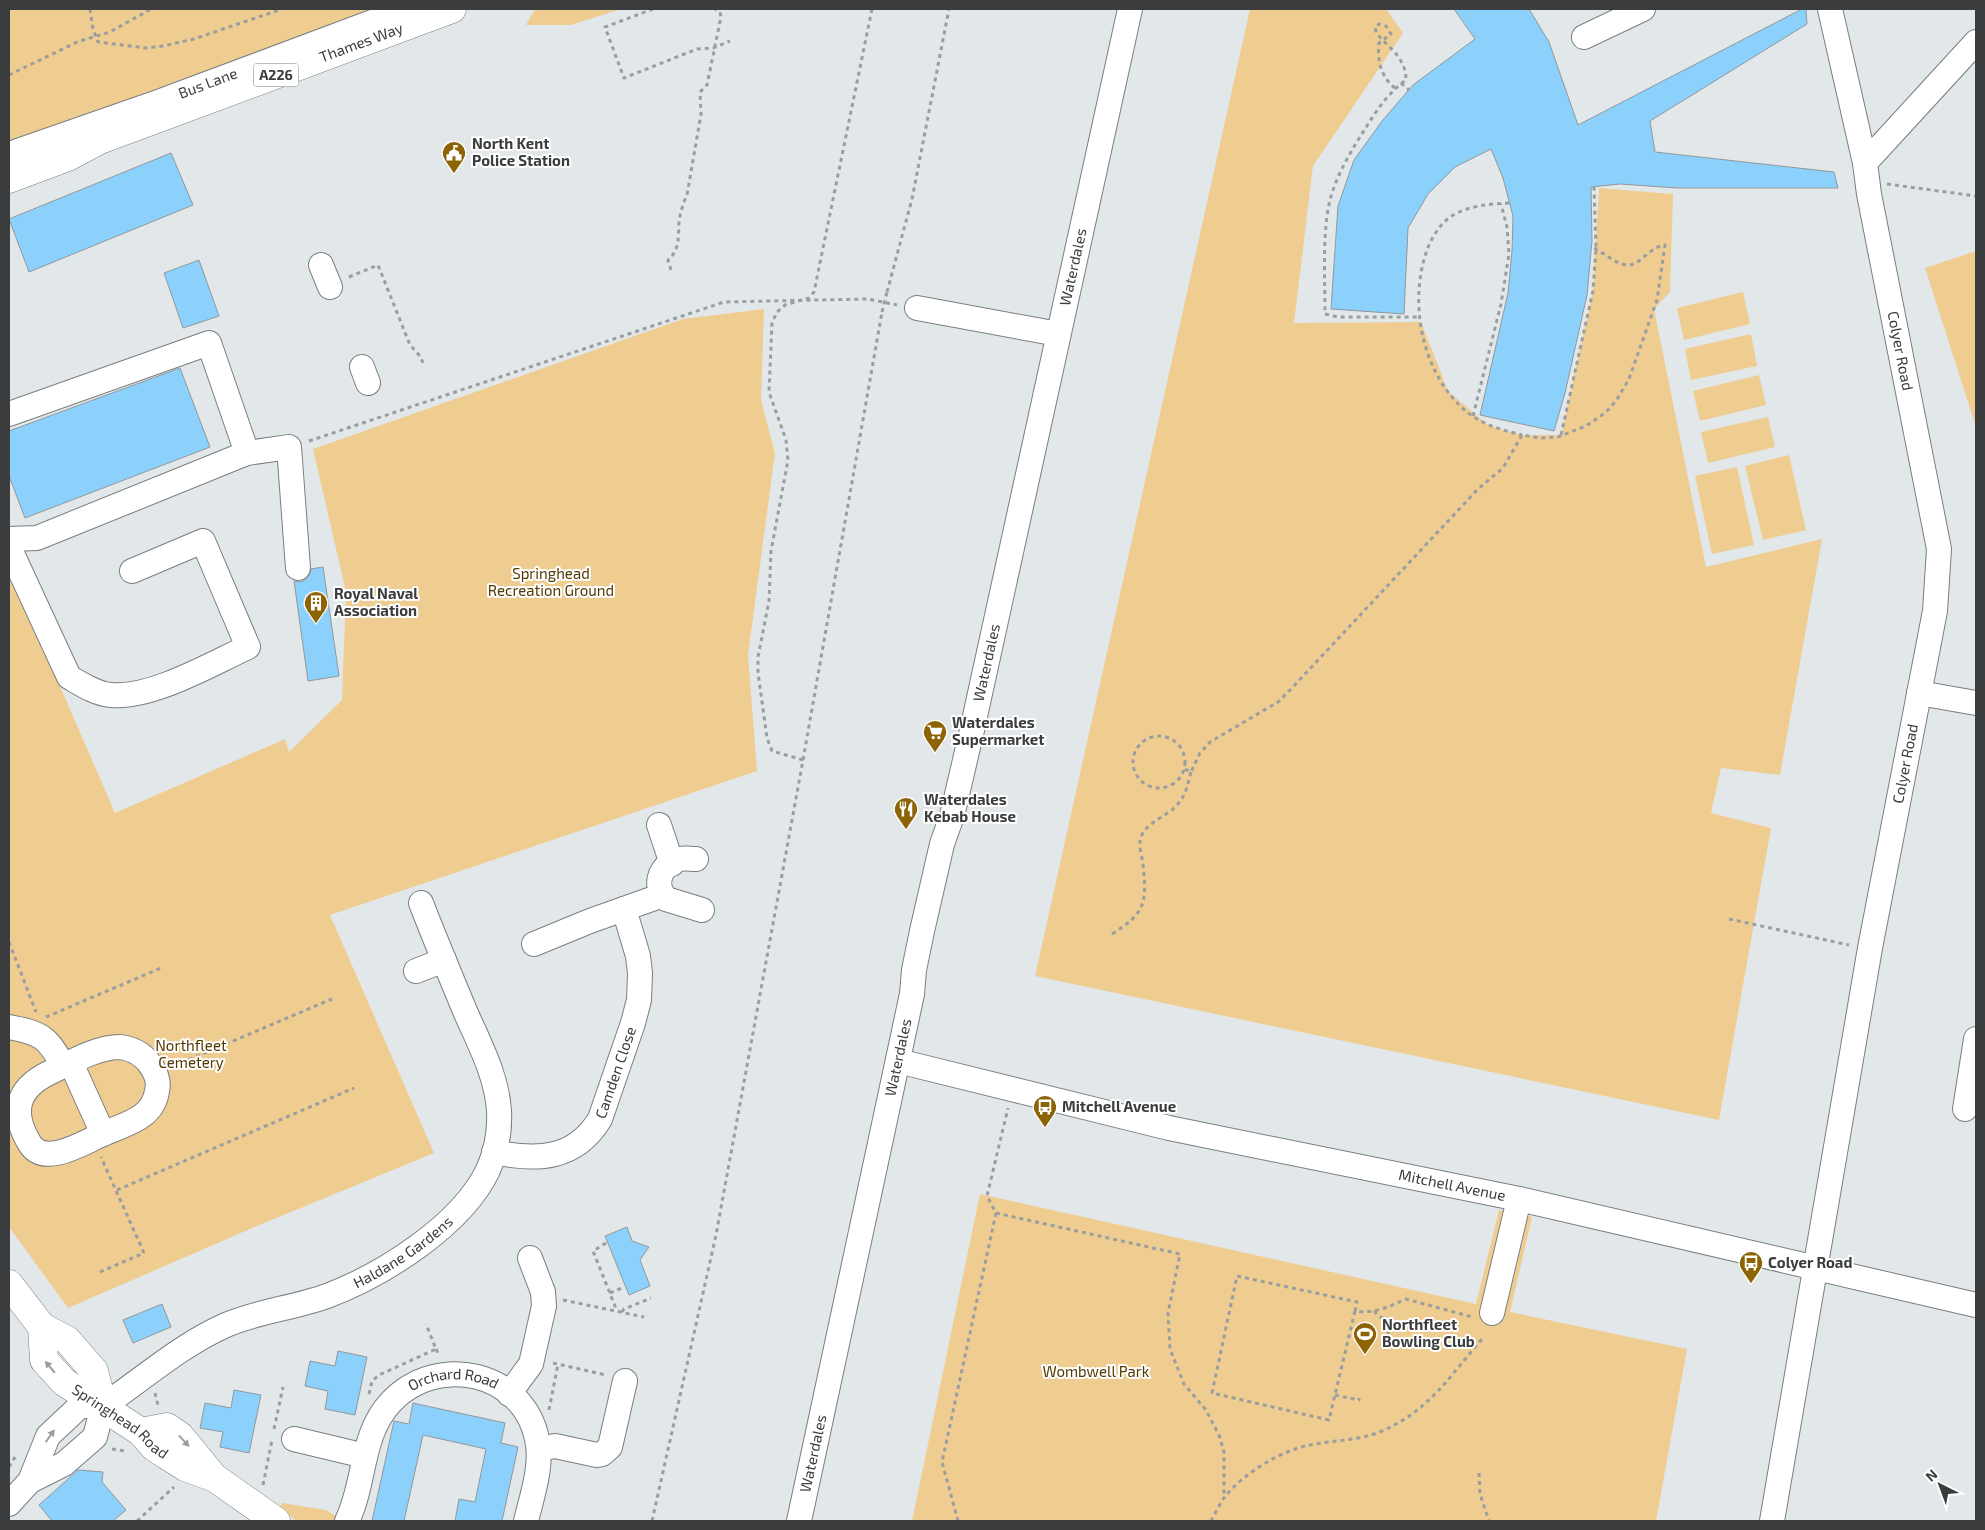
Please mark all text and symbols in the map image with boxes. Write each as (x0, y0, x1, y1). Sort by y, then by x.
street label: Thames Way (317, 18, 405, 66)
street label: Bus Lane (175, 63, 240, 102)
road number: A226 (254, 64, 298, 86)
place label: North Kent Police Station (472, 134, 570, 169)
public building icon: North Kent Police Station (441, 140, 467, 174)
street label: Waterdales (1055, 226, 1090, 307)
street label: Colyer Road (1884, 309, 1918, 392)
park label: Springhead Recreation Ground (488, 564, 614, 599)
place label: Royal Naval Association (334, 584, 418, 619)
building icon: Royal Naval Association (303, 590, 329, 624)
street label: Waterdales (969, 622, 1003, 703)
place label: Waterdales Supermarket (952, 713, 1044, 748)
supermarket icon: Waterdales Supermarket (922, 719, 948, 753)
street label: Colyer Road (1888, 722, 1921, 805)
place label: Waterdales Kebab House (924, 790, 1016, 825)
restaurant icon: Waterdales Kebab House (893, 796, 919, 830)
street label: Waterdales (880, 1017, 914, 1098)
street label: Camden Close (591, 1024, 639, 1121)
park label: Northfleet Cemetery (155, 1036, 227, 1071)
bus stop icon: Mitchell Avenue (1032, 1094, 1058, 1128)
place label: Mitchell Avenue (1062, 1097, 1176, 1115)
street label: Mitchell Avenue (1397, 1165, 1507, 1204)
street label: Haldane Gardens (350, 1212, 456, 1291)
bus stop icon: Colyer Road (1738, 1250, 1764, 1284)
place label: Colyer Road (1768, 1253, 1852, 1272)
place label: Northfleet Bowling Club (1382, 1315, 1475, 1350)
sports icon: Northfleet Bowling Club (1352, 1321, 1378, 1355)
one-way arrow (45, 1360, 56, 1373)
park label: Wombwell Park (1042, 1362, 1150, 1380)
street label: Orchard Road (404, 1364, 502, 1394)
street label: Springhead Road (69, 1380, 172, 1462)
street label: Waterdales (795, 1413, 830, 1494)
one-way arrow (45, 1429, 55, 1443)
one-way arrow (178, 1435, 189, 1447)
north arrow (1915, 1460, 1965, 1510)
text: N (1922, 1465, 1940, 1485)

